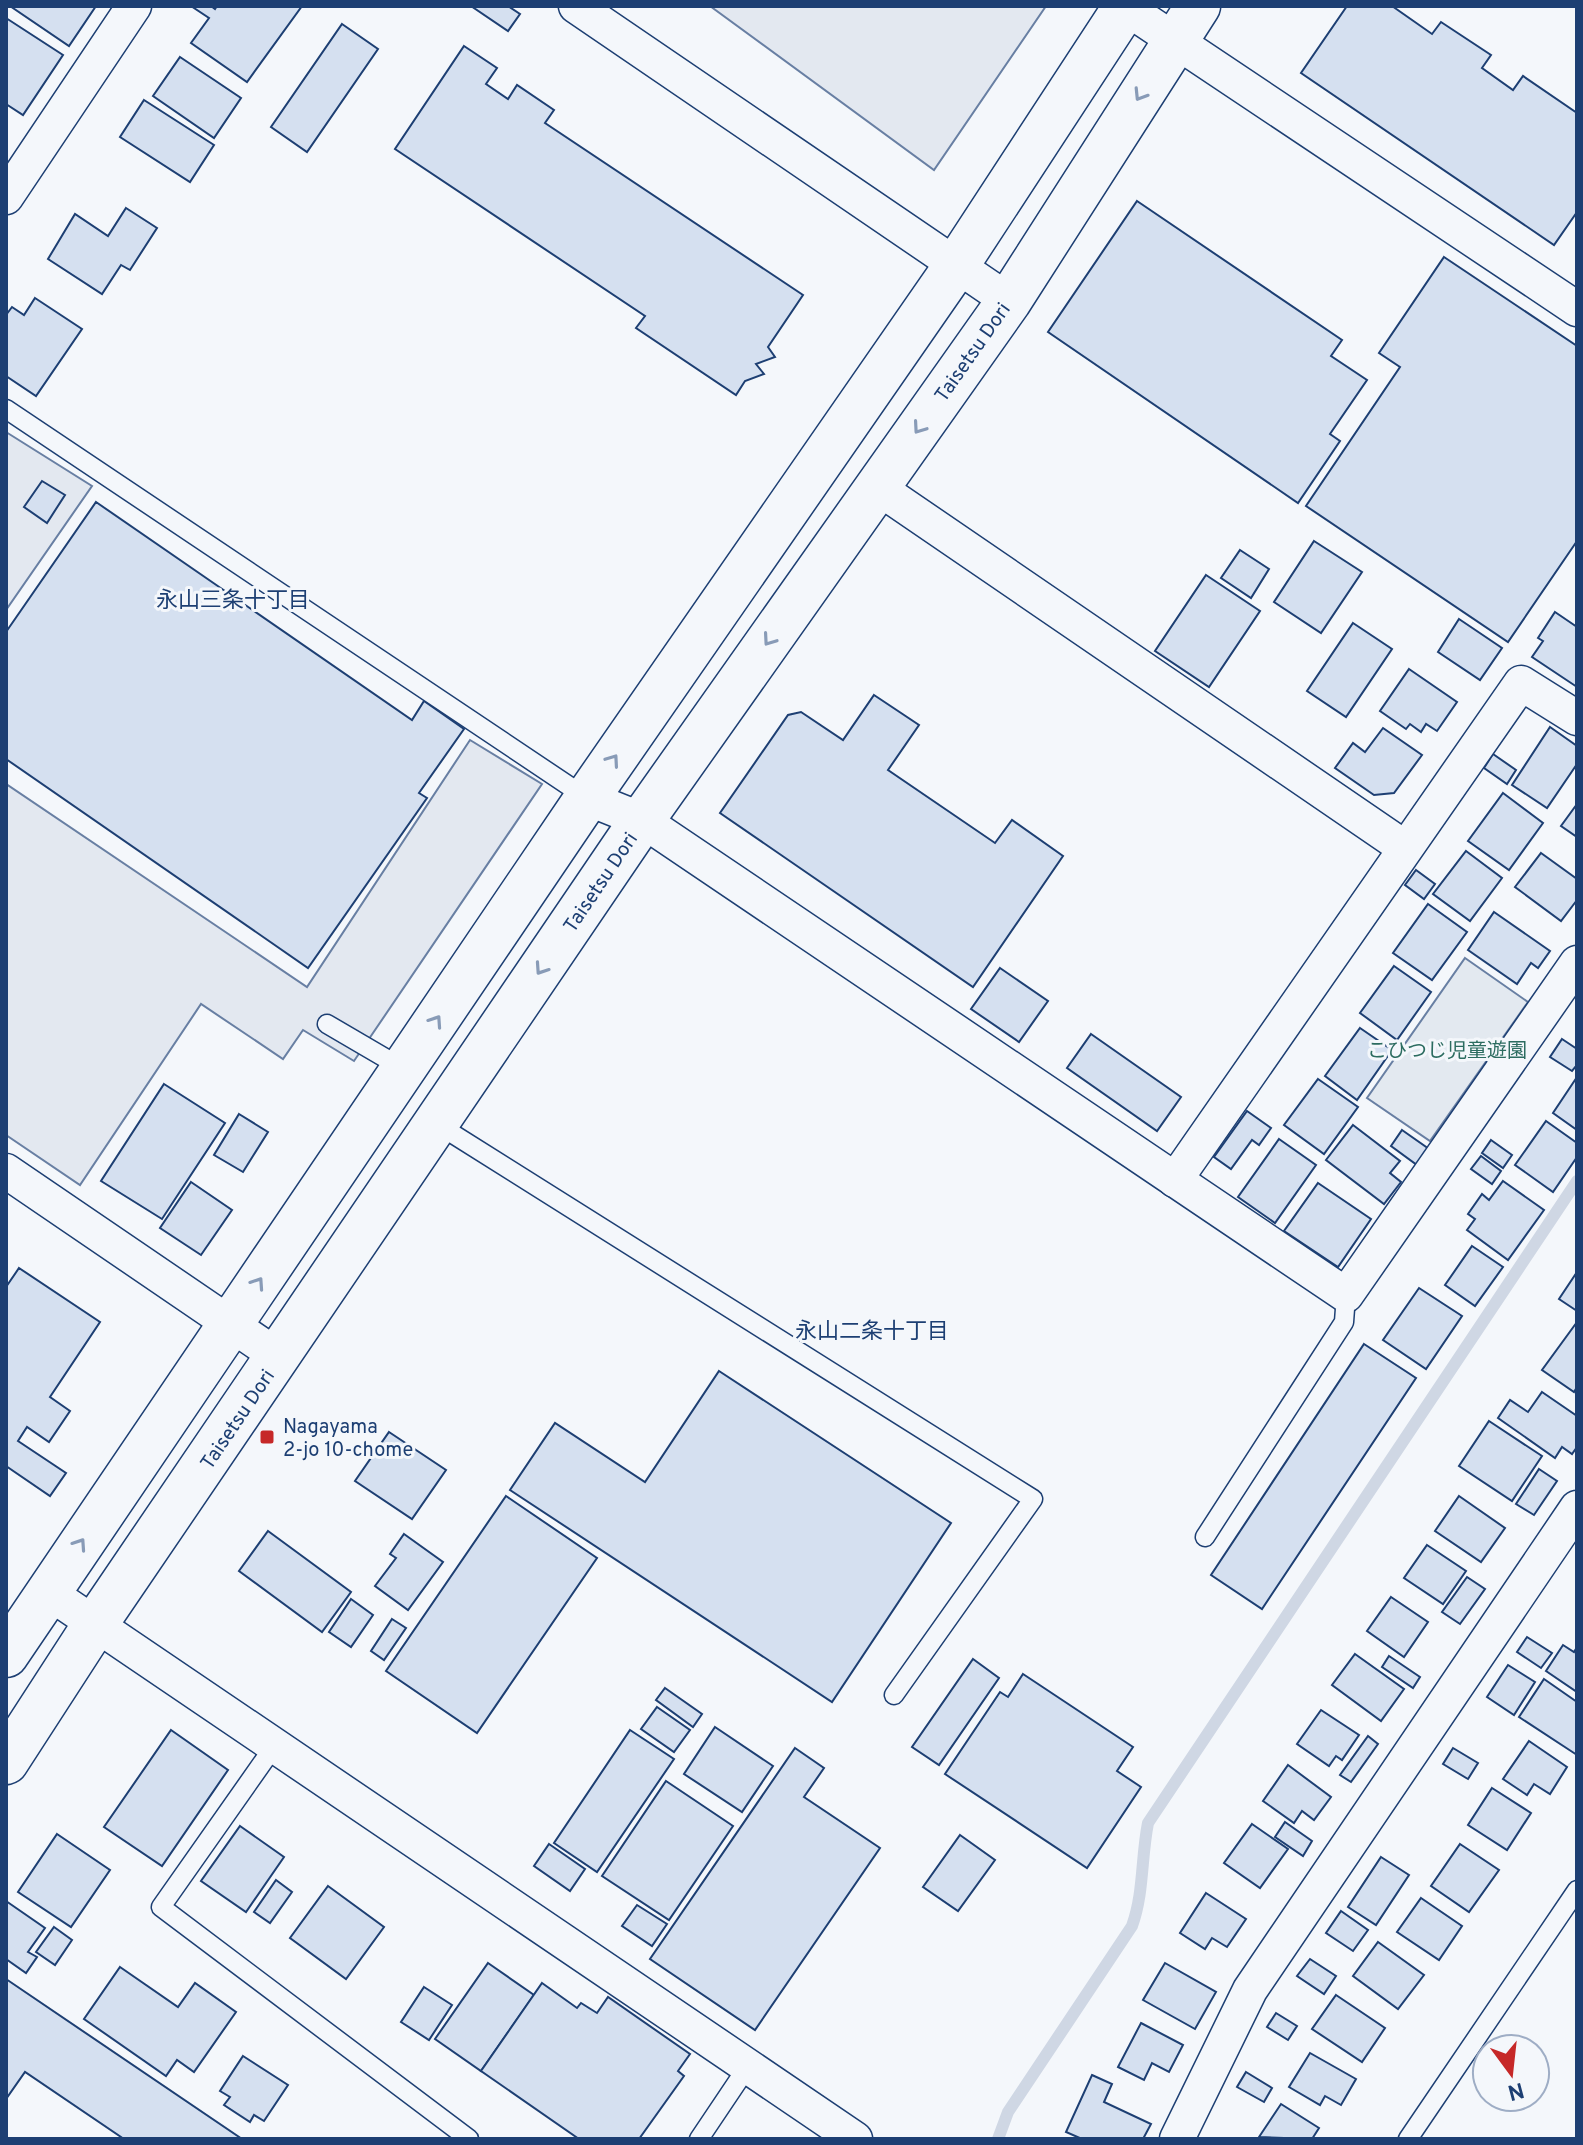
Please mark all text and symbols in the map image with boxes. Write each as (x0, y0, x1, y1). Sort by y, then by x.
one-way arrow (1135, 86, 1150, 101)
street label: Taisetsu Dori (930, 298, 1017, 408)
one-way arrow (914, 419, 929, 433)
district label: 永山三条十丁目 (156, 588, 310, 615)
one-way arrow (764, 631, 779, 646)
one-way arrow (603, 754, 618, 768)
street label: Taisetsu Dori (559, 828, 645, 938)
one-way arrow (536, 961, 551, 975)
one-way arrow (426, 1015, 441, 1030)
park label: こひつじ児童遊園 (1367, 1039, 1527, 1065)
one-way arrow (249, 1277, 264, 1291)
district label: 永山二条十丁目 (795, 1319, 949, 1346)
street label: Taisetsu Dori (196, 1365, 282, 1475)
place label: Nagayama 2-jo 10-chome (283, 1415, 413, 1464)
marker: Nagayama 2-jo 10-chome (258, 1428, 276, 1446)
one-way arrow (71, 1538, 86, 1552)
north arrow (1471, 2033, 1551, 2113)
text: N (1504, 2075, 1527, 2105)

